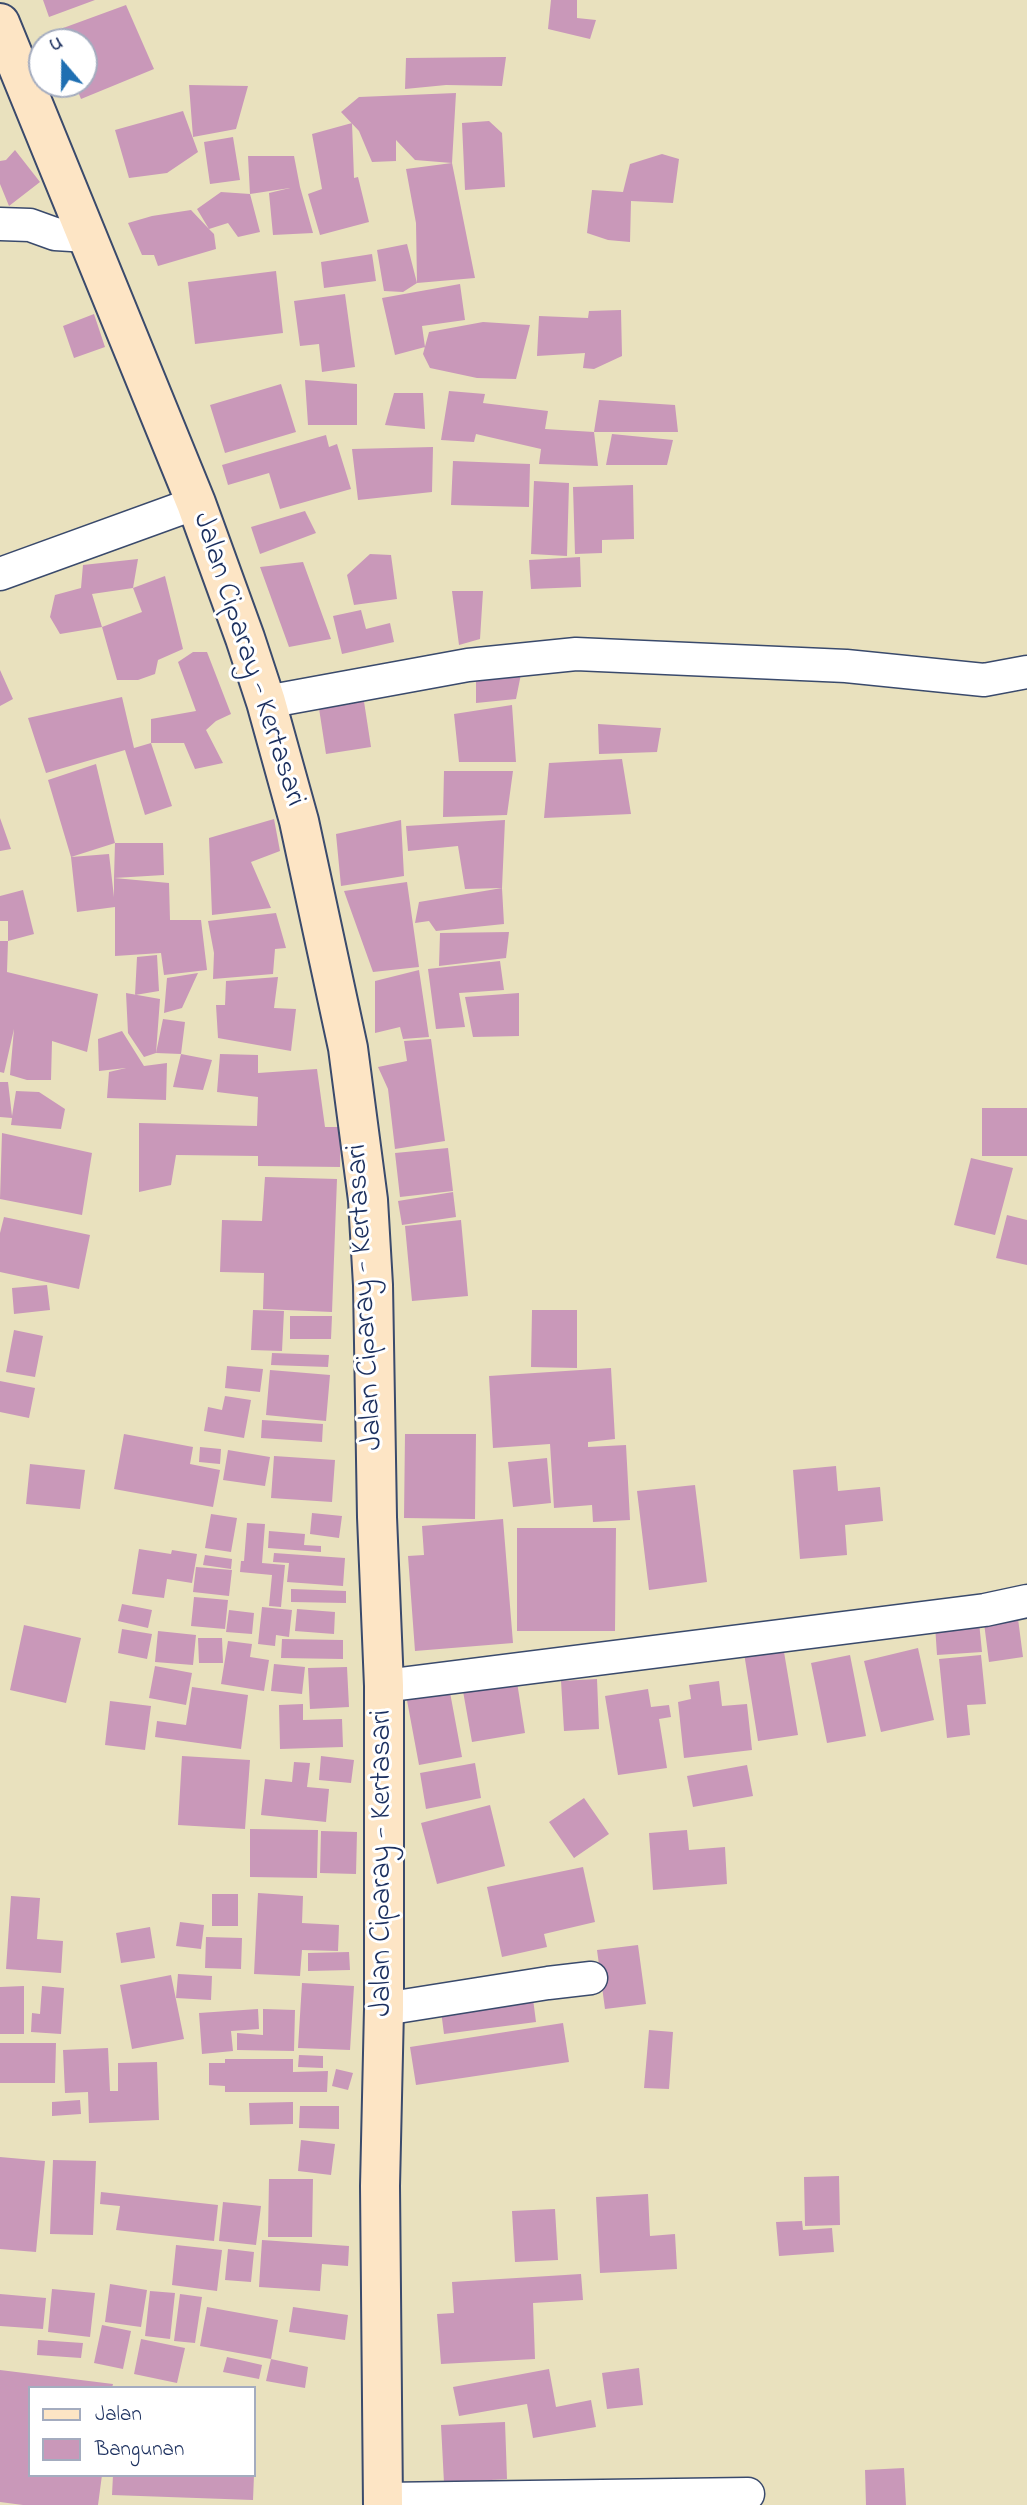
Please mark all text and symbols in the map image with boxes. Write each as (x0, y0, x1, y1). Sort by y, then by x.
north arrow (28, 28, 98, 98)
text: U (46, 30, 67, 59)
street label: Jalan Ciparay - Kertasari (182, 508, 312, 812)
street label: Jalan Ciparay - Kertasari (341, 1143, 393, 1451)
street label: Jalan Ciparay - Kertasari (366, 1710, 402, 2016)
legend (28, 2386, 256, 2477)
text: Jalan (95, 2400, 142, 2430)
text: Bangunan (95, 2435, 184, 2465)

